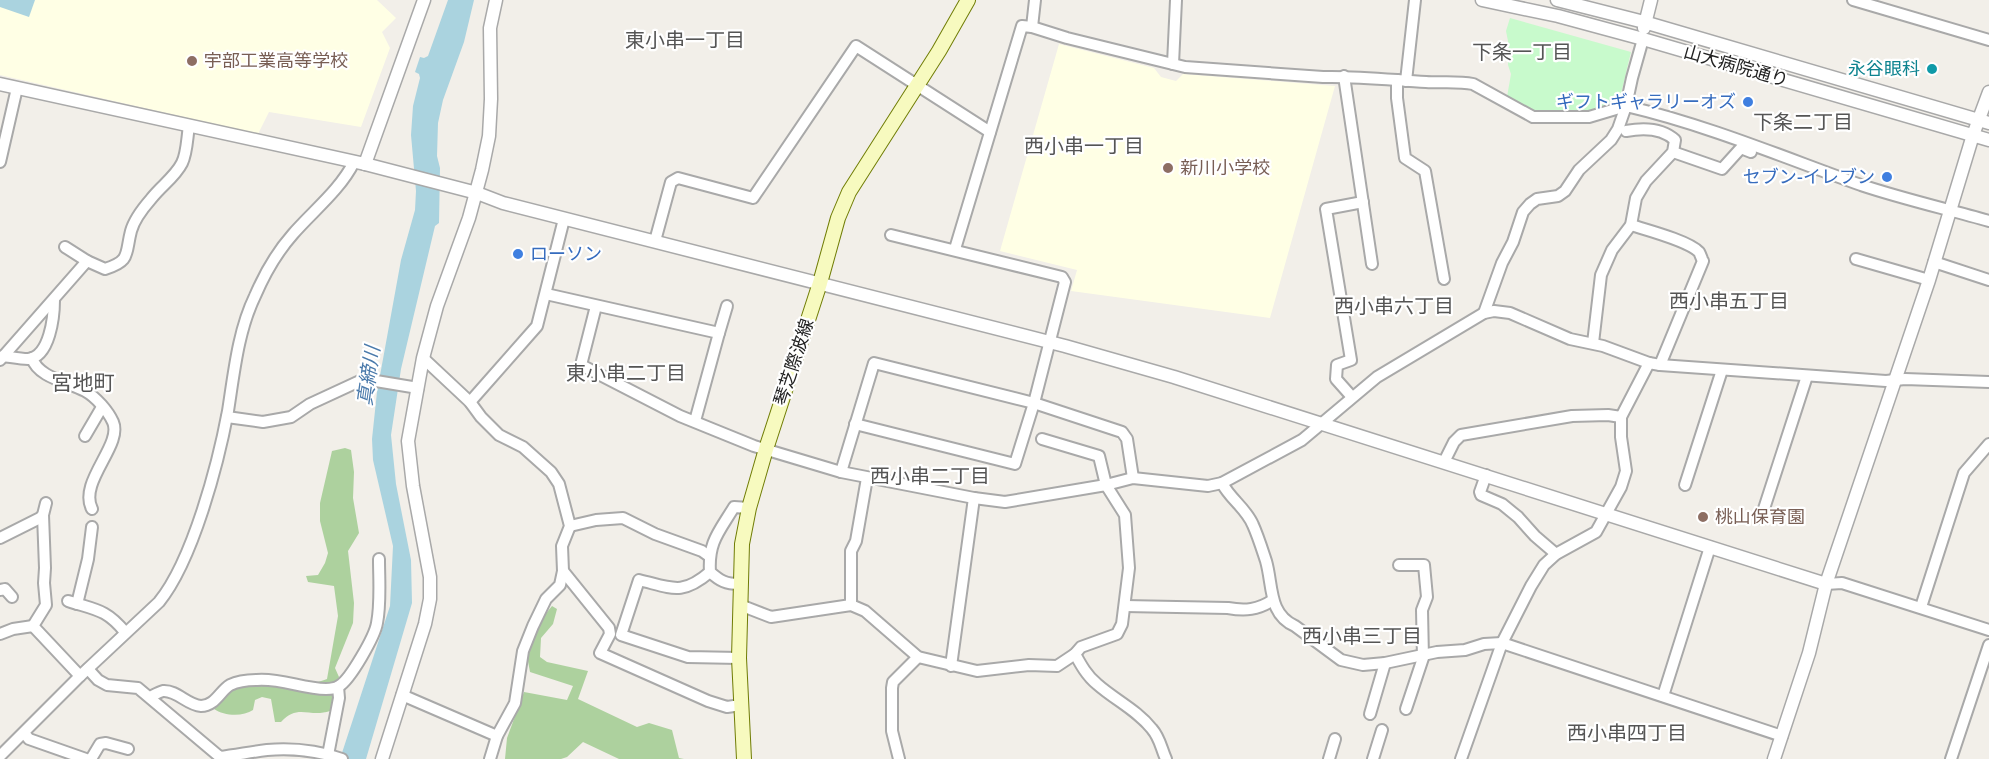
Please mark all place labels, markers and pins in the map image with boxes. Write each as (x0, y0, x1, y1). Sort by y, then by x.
place label: 宇部工業高等学校 (204, 50, 348, 72)
marker: 宇部工業高等学校 (185, 54, 199, 68)
place label: 永谷眼科 (1848, 58, 1920, 80)
marker: 永谷眼科 (1925, 62, 1939, 76)
place label: ギフトギャラリーオズ (1556, 91, 1736, 113)
marker: ギフトギャラリーオズ (1741, 95, 1755, 109)
place label: 新川小学校 (1180, 157, 1270, 179)
marker: 新川小学校 (1161, 161, 1175, 175)
place label: セブン-イレブン (1743, 166, 1875, 188)
marker: セブン-イレブン (1880, 170, 1894, 184)
place label: ローソン (530, 243, 602, 265)
marker: ローソン (511, 247, 525, 261)
place label: 桃山保育園 (1715, 506, 1805, 528)
marker: 桃山保育園 (1696, 510, 1710, 524)

